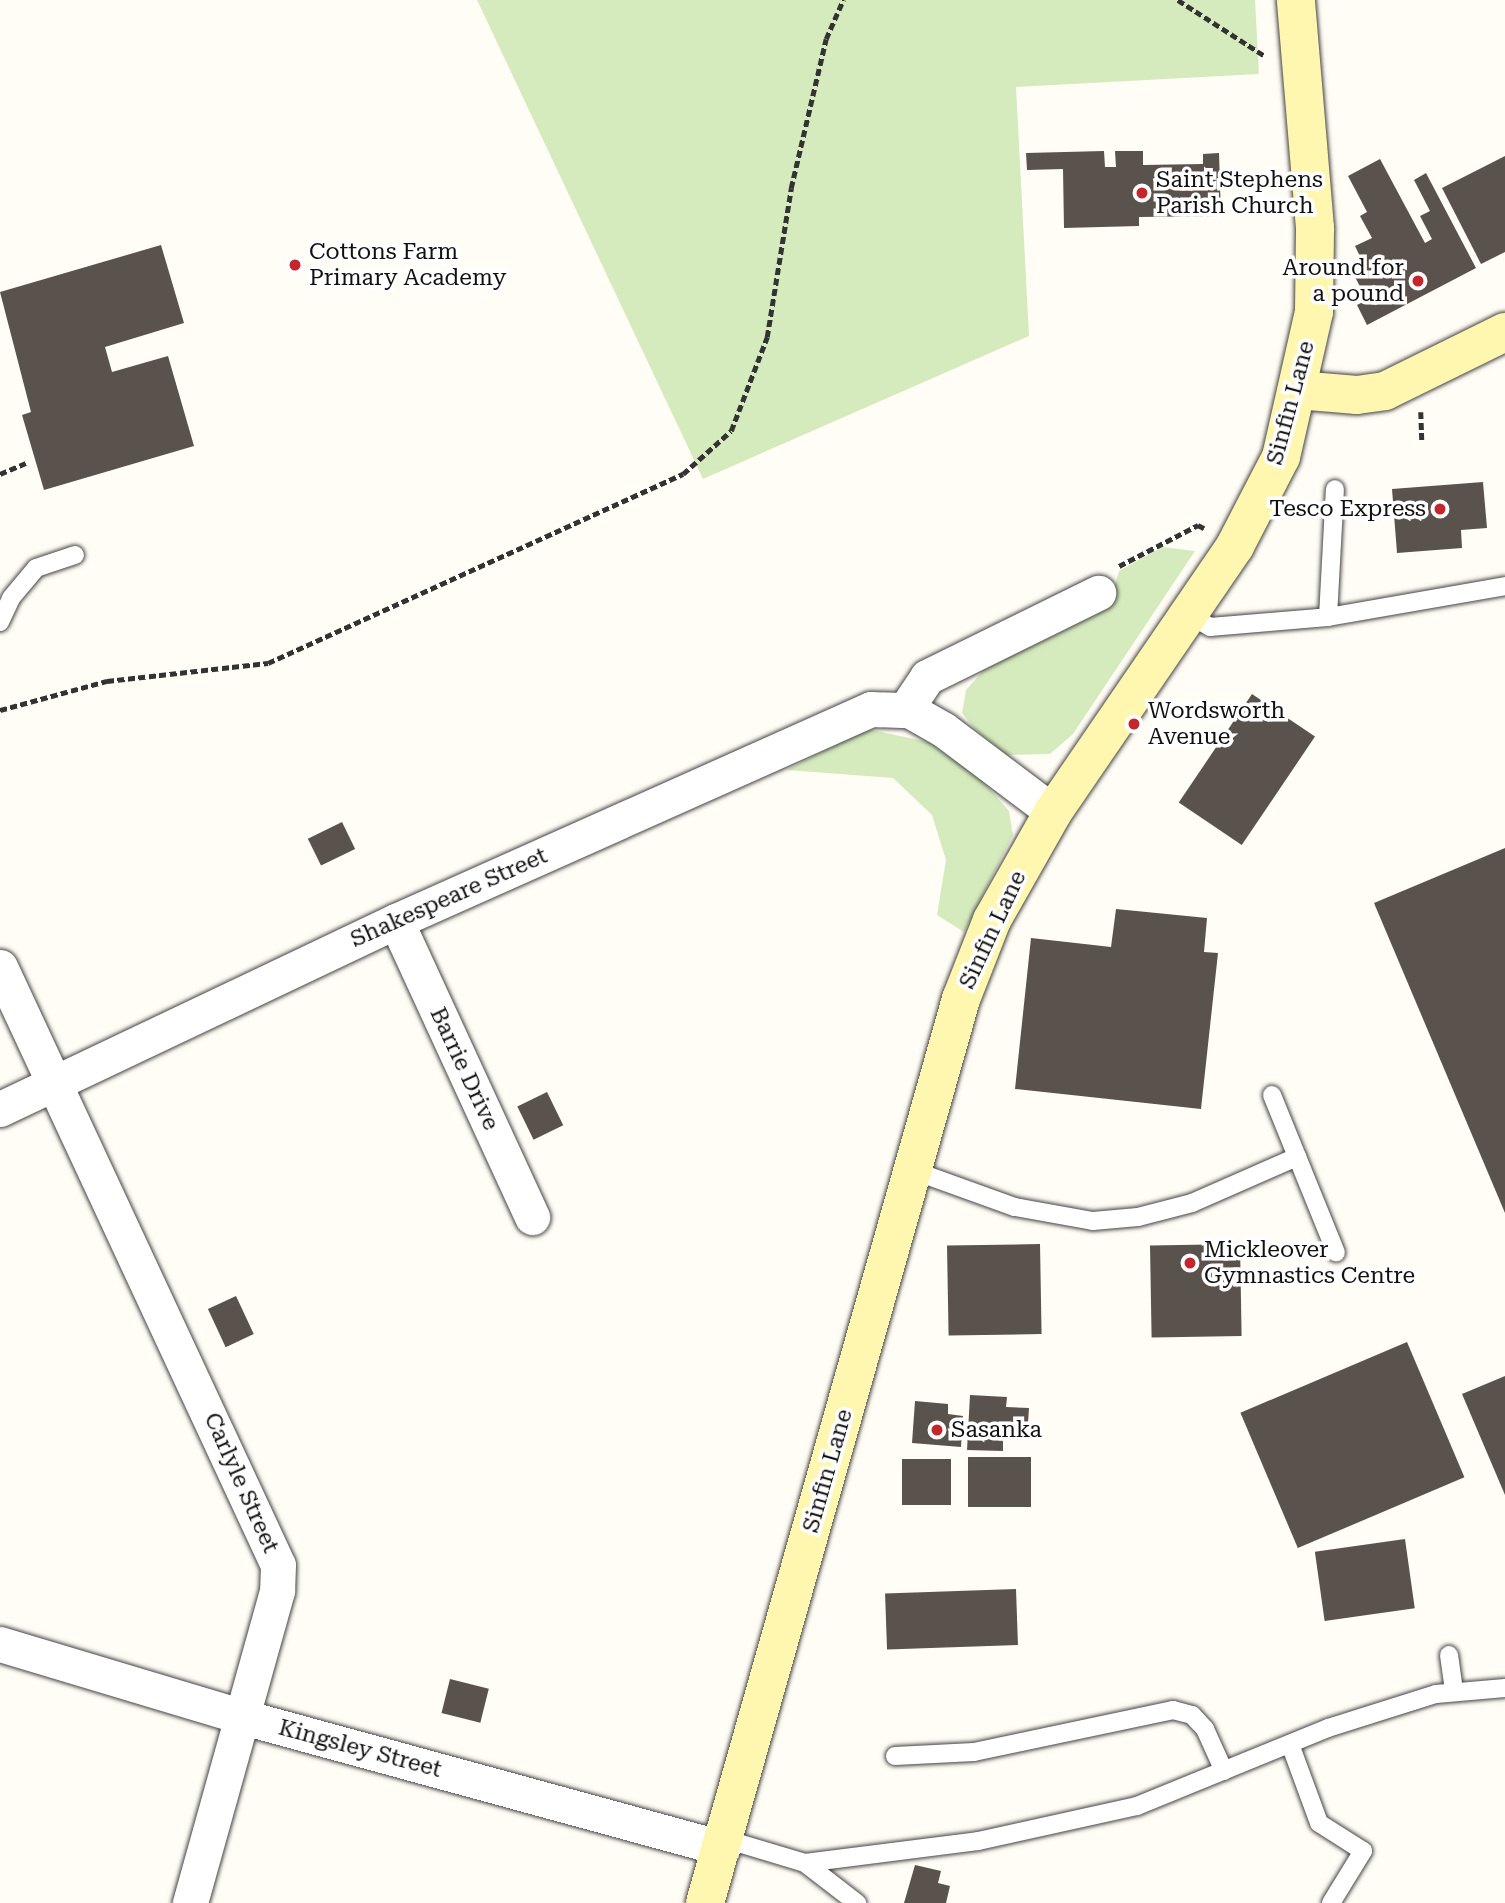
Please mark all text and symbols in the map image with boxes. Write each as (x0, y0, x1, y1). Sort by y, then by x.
place label: Saint Stephens Parish Church (1156, 166, 1323, 220)
marker: Saint Stephens Parish Church (1134, 185, 1150, 201)
place label: Cottons Farm Primary Academy (309, 238, 506, 292)
place label: Around for a pound (1282, 254, 1404, 308)
marker: Cottons Farm Primary Academy (287, 257, 303, 273)
marker: Around for a pound (1410, 273, 1426, 289)
street label: Sinfin Lane (1261, 338, 1321, 468)
place label: Tesco Express (1269, 495, 1426, 523)
marker: Tesco Express (1432, 501, 1448, 517)
place label: Wordsworth Avenue (1148, 697, 1285, 751)
marker: Wordsworth Avenue (1126, 716, 1142, 732)
street label: Shakespeare Street (346, 842, 552, 954)
street label: Sinfin Lane (954, 867, 1032, 993)
street label: Barrie Drive (423, 1003, 505, 1135)
place label: Mickleover Gymnastics Centre (1204, 1236, 1415, 1290)
marker: Mickleover Gymnastics Centre (1182, 1255, 1198, 1271)
street label: Sinfin Lane (797, 1406, 859, 1536)
street label: Carlyle Street (198, 1409, 284, 1557)
place label: Sasanka (951, 1416, 1042, 1444)
marker: Sasanka (929, 1422, 945, 1438)
street label: Kingsley Street (275, 1714, 445, 1784)

